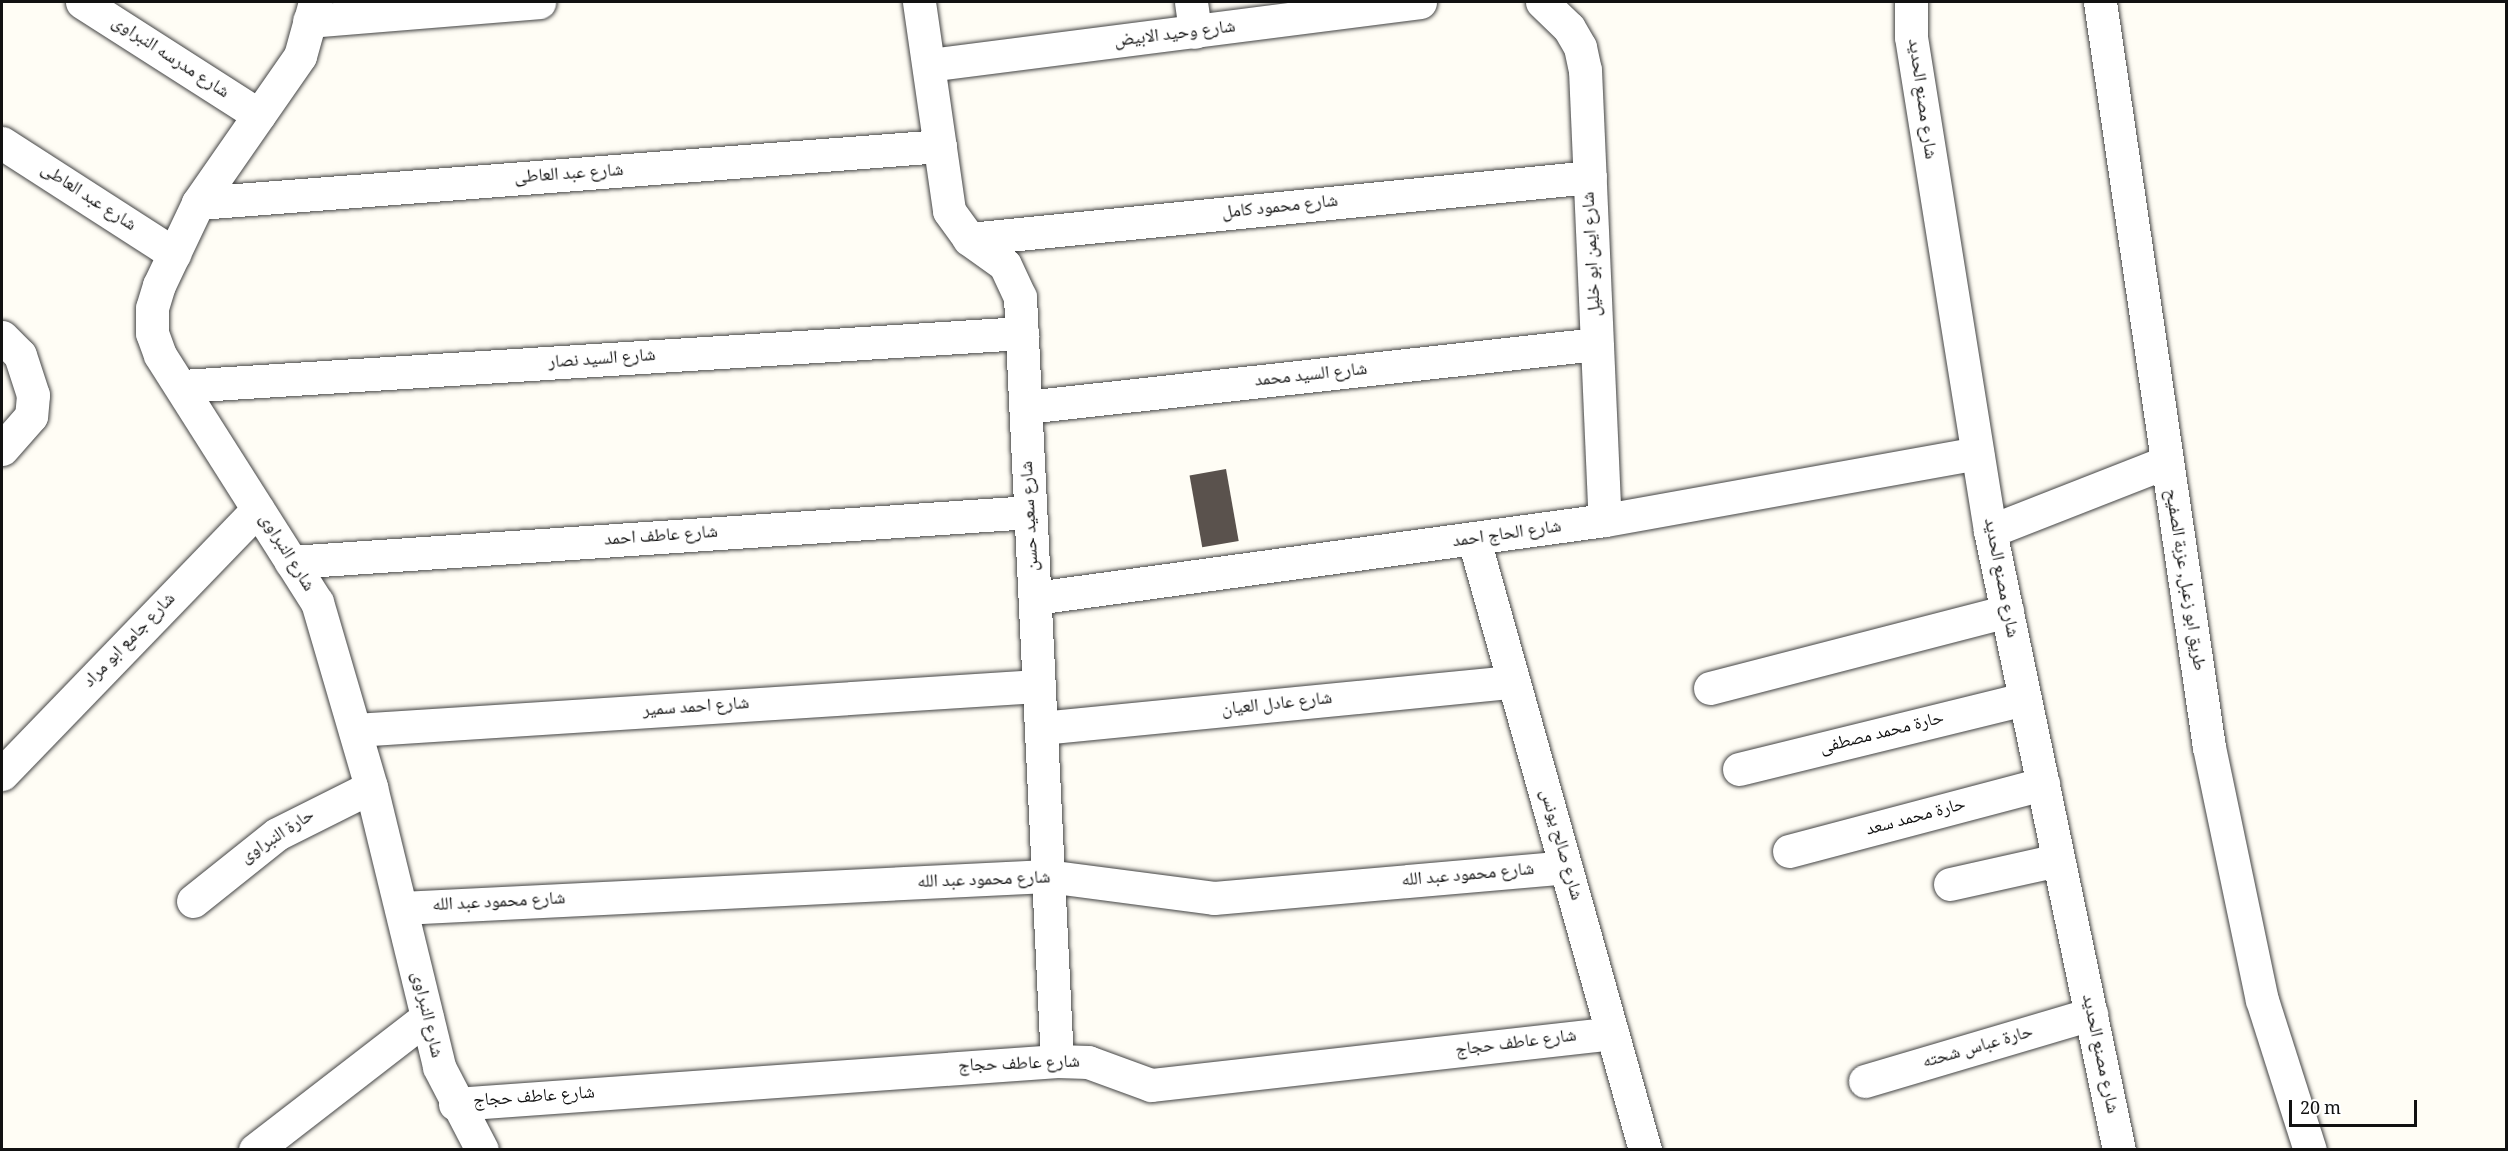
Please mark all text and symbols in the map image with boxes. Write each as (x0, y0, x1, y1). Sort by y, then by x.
street label: شارع مدرسه النبراوى (107, 12, 233, 104)
street label: شارع وحيد الابيض (1113, 17, 1237, 53)
street label: شارع مصنع الحديد (1902, 37, 1940, 161)
street label: شارع عبد العاطى (36, 159, 140, 237)
street label: شارع عبد العاطى (514, 160, 624, 190)
street label: شارع محمود كامل (1221, 191, 1339, 225)
street label: شارع ايمن ابو خليل (1579, 191, 1607, 317)
street label: شارع السيد نصار (548, 345, 656, 375)
street label: شارع السيد محمد (1253, 359, 1369, 393)
street label: شارع سعيد حسن (1017, 460, 1045, 572)
street label: طريق ابو زعبل, عزبة الصفيح (2159, 488, 2209, 672)
street label: شارع النبراوى (254, 510, 318, 596)
street label: شارع مصنع الحديد (1978, 516, 2022, 640)
street label: شارع الحاج احمد (1451, 517, 1563, 553)
street label: شارع عاطف احمد (603, 522, 719, 552)
street label: شارع جامع ابو مراد (79, 589, 181, 693)
street label: شارع عادل العيان (1221, 688, 1333, 722)
street label: شارع احمد سمير (642, 693, 750, 723)
street label: حارة محمد مصطفى (1818, 708, 1946, 760)
street label: شارع صالح يونس (1534, 787, 1586, 903)
street label: حارة محمد سعد (1864, 794, 1968, 842)
street label: حارة النبراوى (237, 805, 319, 869)
street label: شارع محمود عبد الله (1401, 859, 1535, 893)
street label: شارع محمود عبد الله (917, 868, 1051, 894)
street label: شارع محمود عبد الله (432, 889, 566, 917)
street label: شارع النبراوى (406, 970, 446, 1060)
street label: شارع مصنع الحديد (2076, 992, 2122, 1116)
street label: حارة عباس شحته (1920, 1022, 2036, 1074)
street label: شارع عاطف حجاج (1454, 1026, 1578, 1062)
street label: شارع عاطف حجاج (958, 1052, 1080, 1078)
street label: شارع عاطف حجاج (472, 1083, 596, 1113)
scale bar (2292, 1088, 2420, 1126)
text: 20 m (2300, 1095, 2341, 1125)

